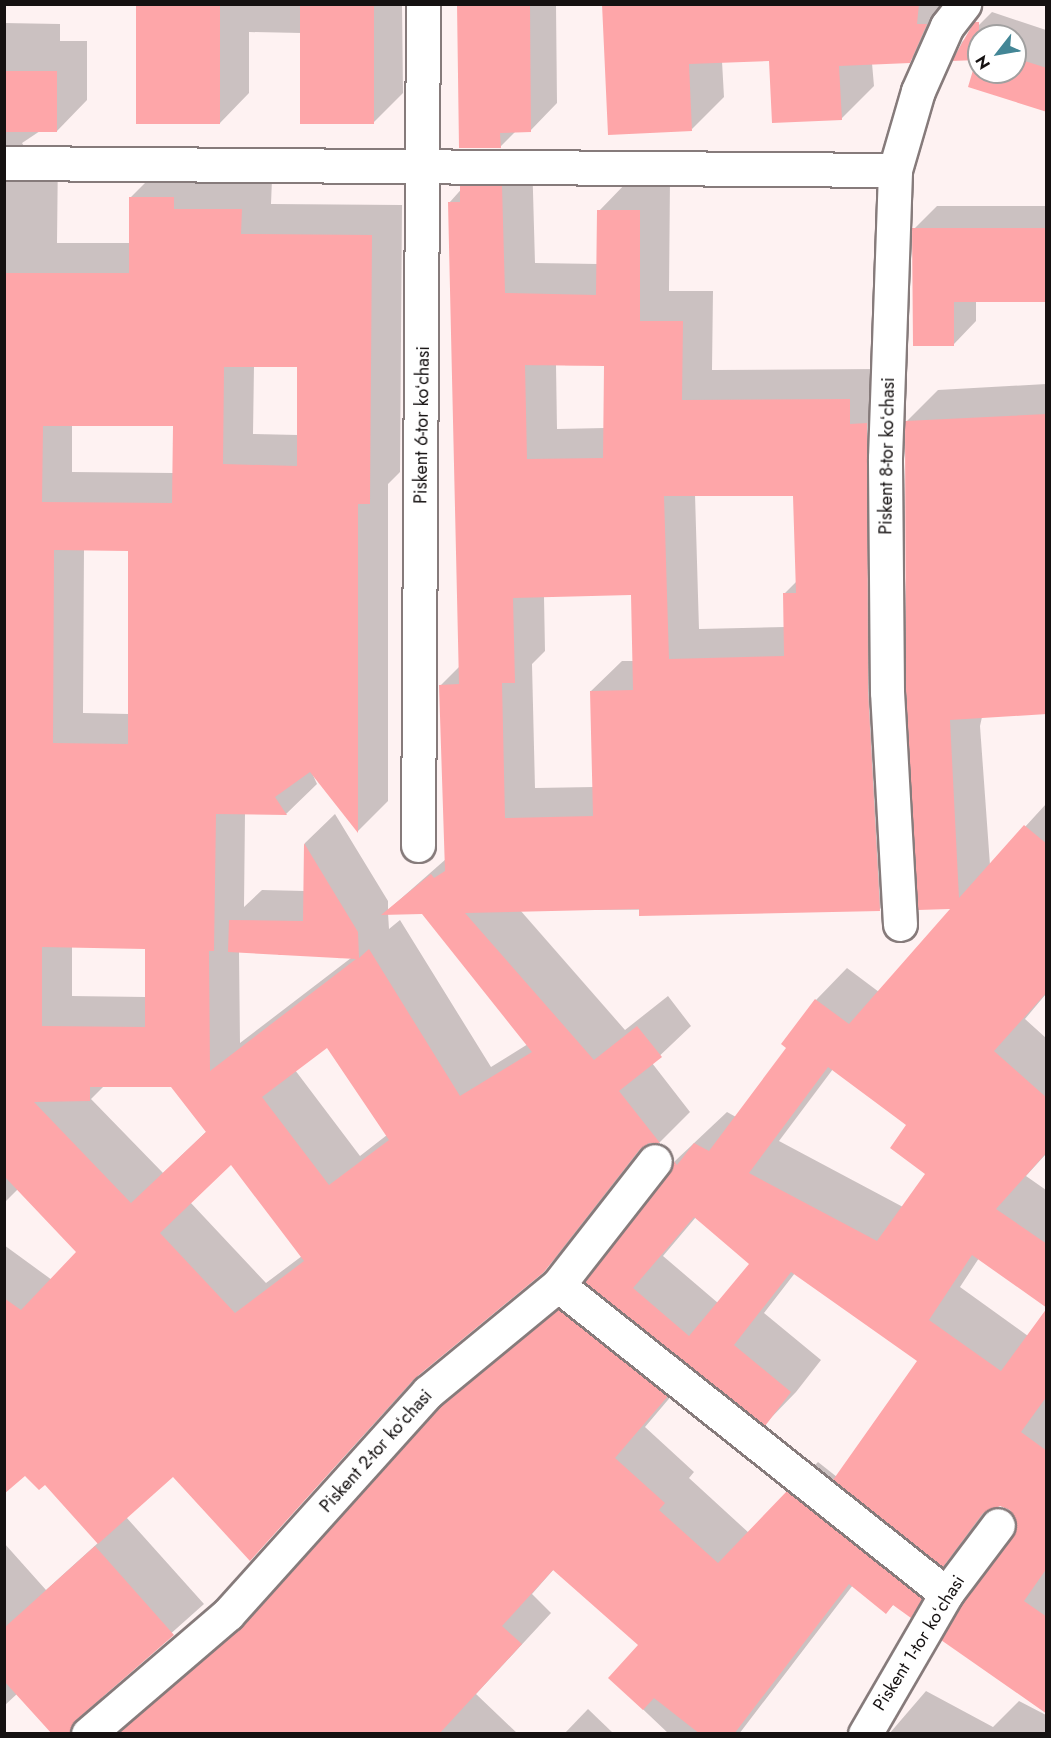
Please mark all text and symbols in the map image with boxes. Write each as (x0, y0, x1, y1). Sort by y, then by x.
north arrow (967, 24, 1027, 84)
text: N (970, 51, 996, 74)
street label: Piskent 6-tor koʻchasi (410, 346, 434, 504)
street label: Piskent 8-tor koʻchasi (875, 377, 899, 535)
street label: Piskent 2-tor koʻchasi (315, 1385, 437, 1517)
street label: Piskent 1-tor koʻchasi (869, 1571, 969, 1715)

